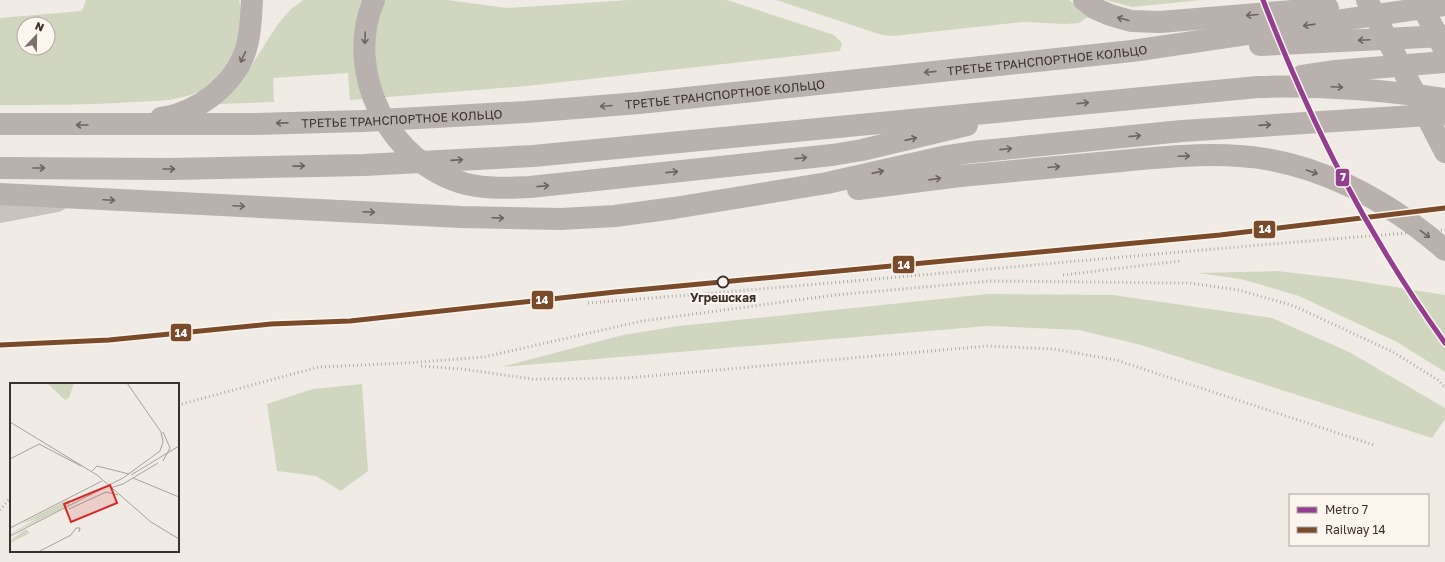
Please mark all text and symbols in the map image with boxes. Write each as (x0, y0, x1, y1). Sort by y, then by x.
one-way arrow (1246, 11, 1259, 18)
one-way arrow (1117, 14, 1130, 22)
north arrow (16, 16, 56, 56)
text: N (34, 19, 46, 34)
one-way arrow (1303, 21, 1316, 29)
one-way arrow (361, 31, 368, 44)
one-way arrow (1358, 36, 1371, 43)
street label: ТРЕТЬЕ ТРАНСПОРТНОЕ КОЛЬЦО (946, 41, 1148, 78)
one-way arrow (239, 50, 246, 62)
one-way arrow (924, 68, 937, 76)
street label: ТРЕТЬЕ ТРАНСПОРТНОЕ КОЛЬЦО (624, 76, 826, 112)
one-way arrow (1330, 83, 1343, 90)
one-way arrow (1076, 100, 1089, 107)
one-way arrow (600, 102, 613, 109)
street label: ТРЕТЬЕ ТРАНСПОРТНОЕ КОЛЬЦО (301, 106, 503, 130)
one-way arrow (276, 119, 289, 127)
one-way arrow (76, 121, 89, 129)
one-way arrow (1258, 121, 1271, 128)
one-way arrow (1128, 132, 1141, 139)
one-way arrow (904, 134, 917, 142)
one-way arrow (999, 145, 1012, 153)
one-way arrow (1177, 152, 1190, 160)
one-way arrow (794, 154, 807, 162)
one-way arrow (450, 157, 463, 164)
one-way arrow (292, 162, 305, 170)
one-way arrow (1047, 163, 1060, 171)
one-way arrow (32, 165, 45, 172)
one-way arrow (162, 165, 175, 173)
one-way arrow (871, 167, 884, 175)
one-way arrow (665, 168, 678, 176)
one-way arrow (1306, 168, 1318, 176)
line badge: 7 (1335, 168, 1350, 187)
text: 7 (1340, 170, 1346, 183)
one-way arrow (928, 175, 941, 183)
one-way arrow (536, 182, 549, 190)
one-way arrow (102, 196, 115, 203)
one-way arrow (232, 202, 245, 210)
one-way arrow (362, 209, 375, 216)
one-way arrow (491, 214, 504, 222)
line badge: 14 (1253, 220, 1276, 239)
text: 14 (1259, 222, 1271, 235)
one-way arrow (1420, 230, 1431, 238)
line badge: 14 (892, 255, 915, 274)
text: 14 (898, 258, 910, 271)
marker: Угрешская (716, 275, 730, 289)
line badge: 14 (531, 290, 554, 310)
place label: Угрешская (690, 290, 756, 305)
text: 14 (536, 293, 548, 306)
line badge: 14 (170, 323, 192, 342)
text: 14 (175, 326, 187, 339)
inset map (10, 383, 179, 552)
legend (1289, 494, 1429, 546)
text: Metro 7 (1325, 502, 1368, 517)
text: Railway 14 (1325, 522, 1386, 537)

